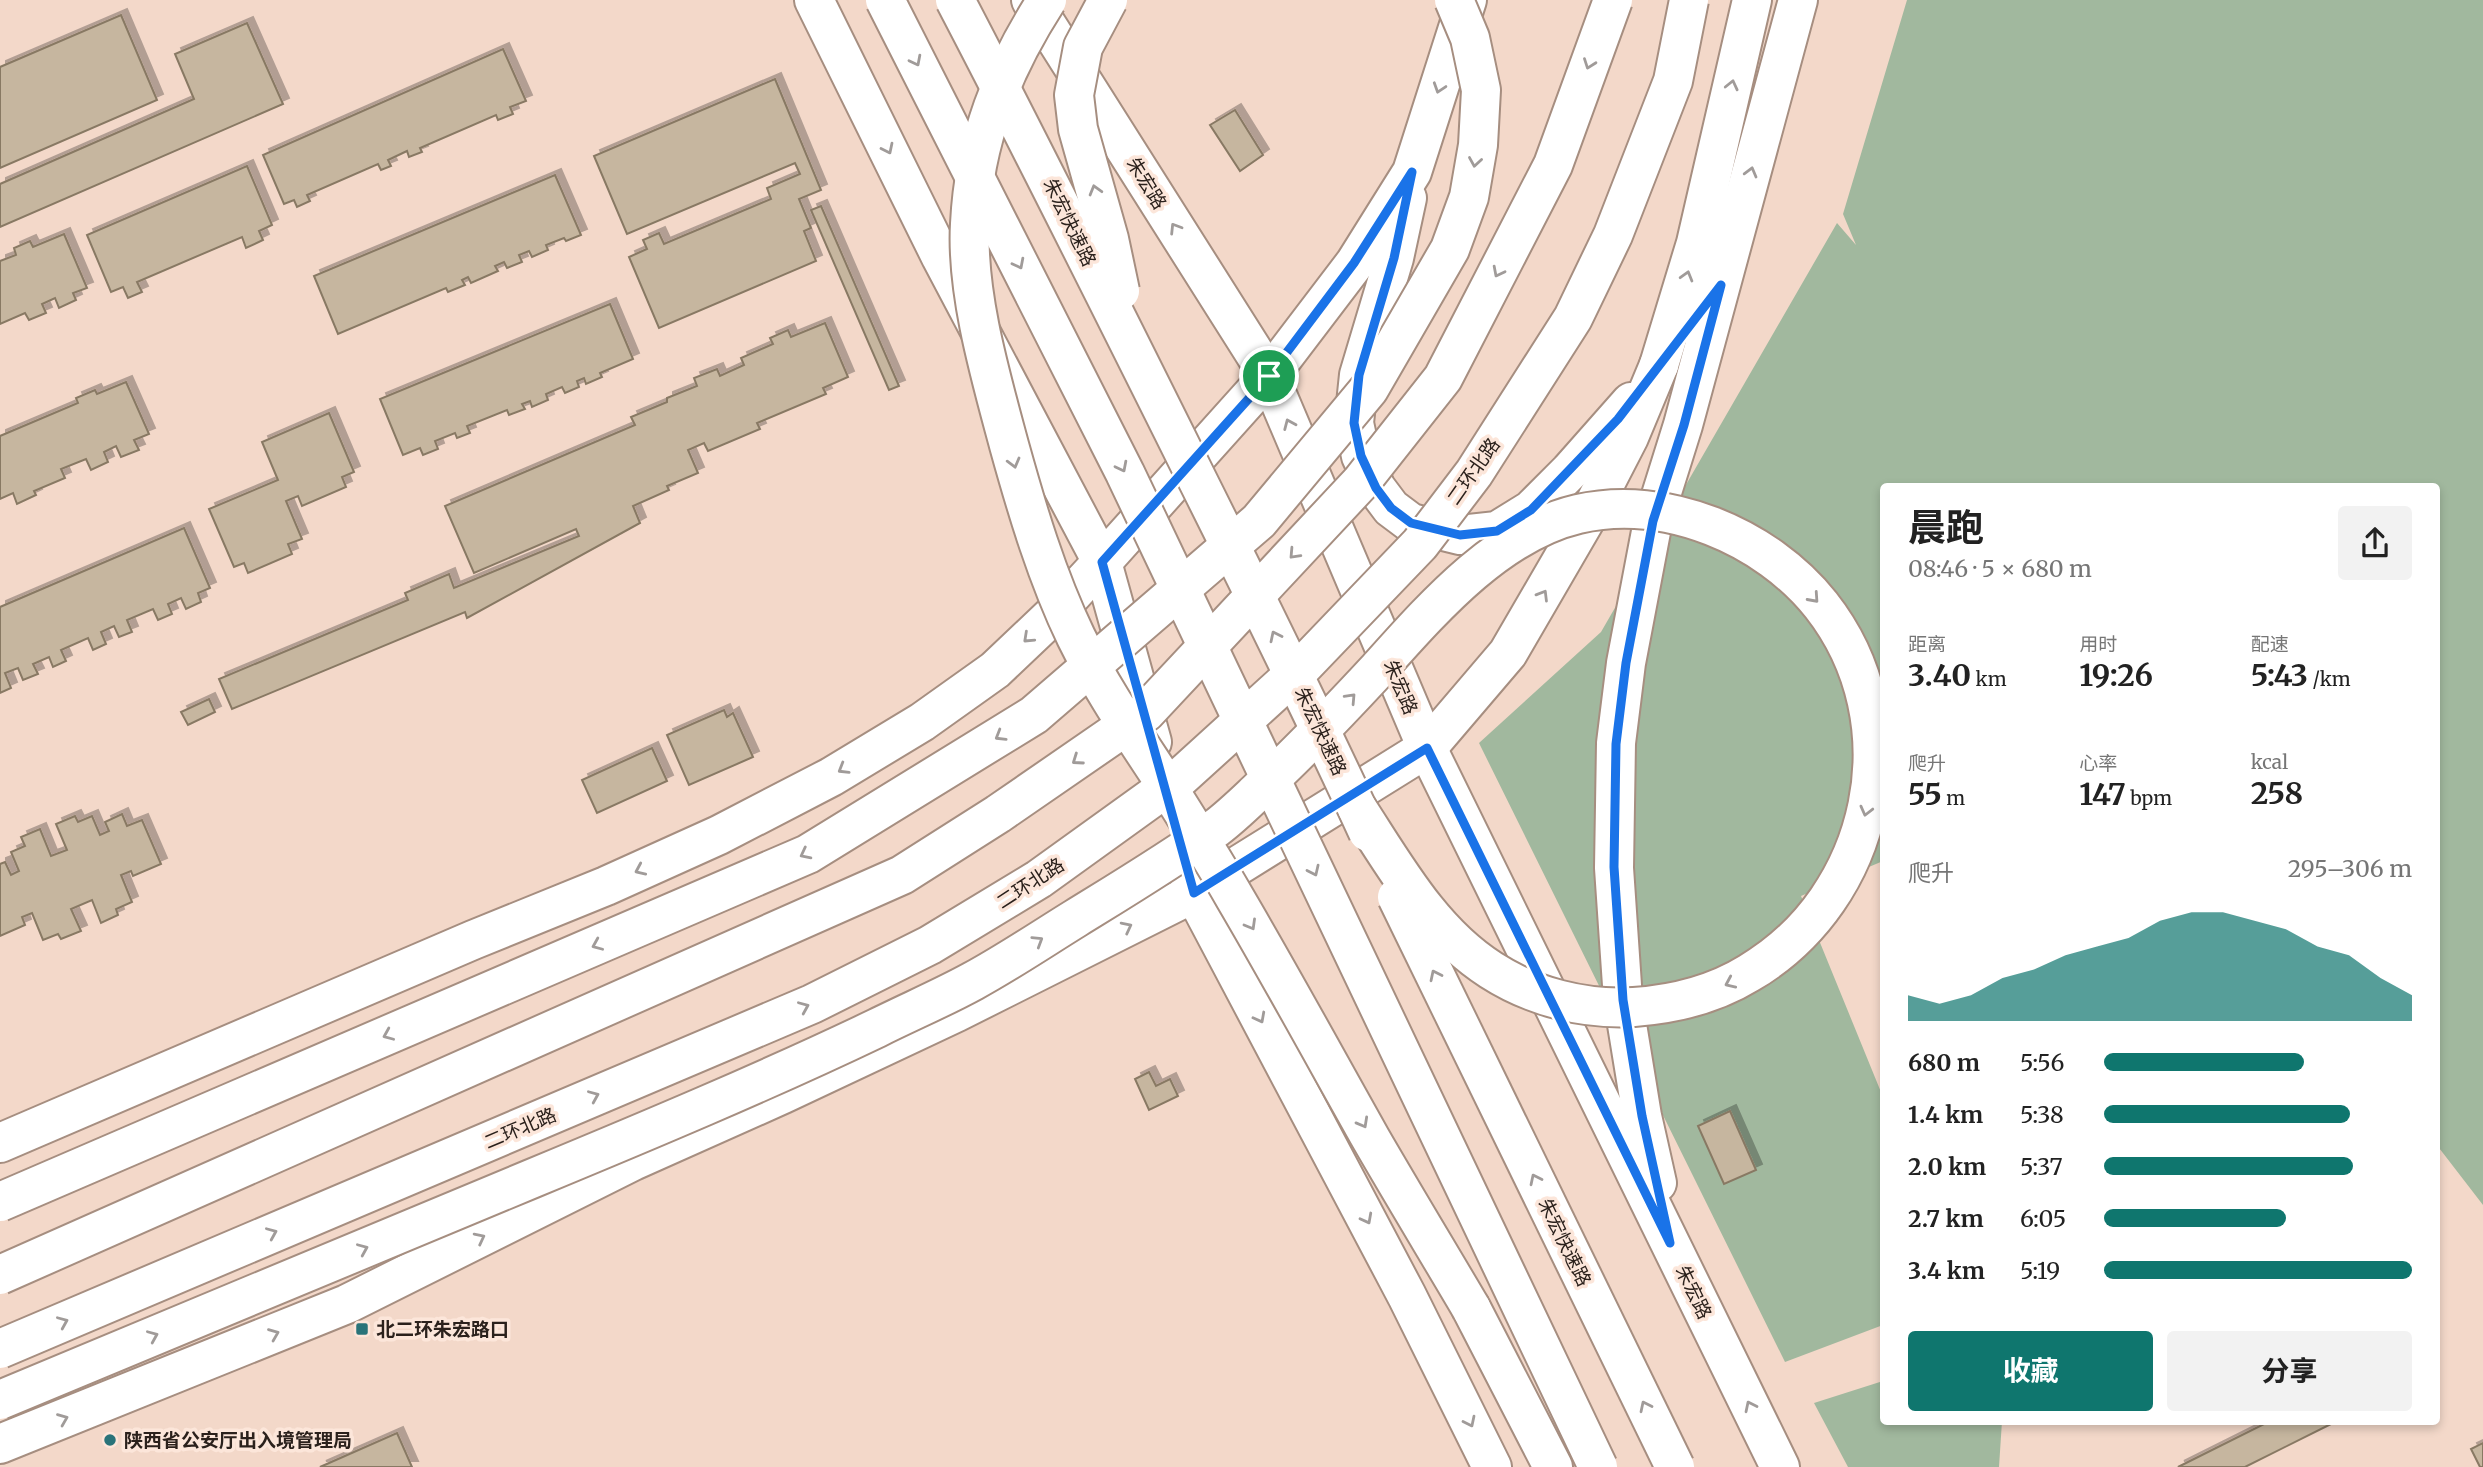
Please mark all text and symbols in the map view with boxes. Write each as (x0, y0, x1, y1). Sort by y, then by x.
one-way arrow (908, 54, 922, 66)
one-way arrow (1583, 58, 1597, 70)
one-way arrow (1724, 79, 1738, 91)
one-way arrow (1433, 82, 1447, 94)
one-way arrow (879, 142, 893, 154)
street label: 朱宏路 (1122, 152, 1172, 214)
one-way arrow (1468, 156, 1483, 168)
one-way arrow (1743, 166, 1758, 178)
street label: 朱宏快速路 (1038, 174, 1102, 270)
one-way arrow (1088, 184, 1103, 196)
one-way arrow (1171, 222, 1184, 235)
one-way arrow (1011, 257, 1025, 269)
one-way arrow (1492, 265, 1506, 277)
one-way arrow (1678, 270, 1693, 282)
pin (1239, 346, 1299, 406)
icon: arrive (1250, 357, 1288, 395)
one-way arrow (1284, 418, 1298, 430)
street label: 二环北路 (1441, 433, 1505, 509)
one-way arrow (1006, 457, 1020, 469)
one-way arrow (1114, 460, 1128, 472)
text: 晨跑 (1908, 504, 1984, 551)
button: share (2338, 506, 2412, 580)
one-way arrow (1290, 546, 1302, 559)
text: 08:46 · 5 × 680 m (1908, 554, 2092, 583)
one-way arrow (1535, 590, 1548, 603)
one-way arrow (1806, 590, 1818, 603)
one-way arrow (1024, 629, 1037, 642)
one-way arrow (1269, 631, 1283, 643)
text: 距离 (1908, 632, 1946, 656)
text: 用时 (2079, 632, 2117, 656)
text: 配速 (2251, 632, 2289, 656)
street label: 朱宏路 (1379, 656, 1423, 718)
text: 3.40 (1908, 656, 1971, 694)
text: 19:26 (2079, 656, 2153, 694)
text: 5:43 (2251, 656, 2308, 694)
text: km (1971, 667, 2007, 691)
text: /km (2308, 667, 2351, 691)
street label: 朱宏快速路 (1290, 683, 1352, 779)
one-way arrow (1342, 693, 1355, 706)
one-way arrow (994, 728, 1007, 741)
text: kcal (2251, 750, 2288, 774)
text: 爬升 (1908, 751, 1946, 775)
text: 心率 (2079, 751, 2117, 775)
one-way arrow (1072, 752, 1085, 764)
one-way arrow (838, 761, 851, 774)
text: 258 (2251, 774, 2303, 812)
text: 55 (1908, 775, 1942, 813)
text: 147 (2079, 775, 2126, 813)
text: m (1942, 786, 1965, 810)
text: bpm (2126, 786, 2172, 810)
one-way arrow (1860, 805, 1874, 817)
one-way arrow (800, 846, 812, 860)
street label: 二环北路 (992, 852, 1068, 914)
text: 295–306 m (2288, 854, 2412, 883)
text: 爬升 (1908, 858, 1954, 887)
one-way arrow (635, 862, 647, 876)
one-way arrow (1306, 864, 1320, 876)
one-way arrow (1243, 918, 1256, 930)
one-way arrow (1120, 921, 1132, 935)
one-way arrow (591, 937, 604, 951)
one-way arrow (1030, 937, 1043, 950)
one-way arrow (1429, 970, 1443, 982)
one-way arrow (1725, 975, 1737, 989)
one-way arrow (796, 1001, 809, 1015)
one-way arrow (1252, 1011, 1266, 1024)
one-way arrow (382, 1027, 395, 1041)
text: 680 m (1908, 1048, 1980, 1077)
text: 5:56 (2020, 1048, 2064, 1077)
one-way arrow (588, 1091, 600, 1105)
text: 1.4 km (1908, 1100, 1983, 1129)
text: 5:38 (2020, 1100, 2064, 1129)
street label: 二环北路 (480, 1102, 560, 1154)
one-way arrow (1354, 1116, 1368, 1129)
text: 2.0 km (1908, 1152, 1986, 1181)
text: 5:37 (2020, 1152, 2063, 1181)
one-way arrow (1529, 1174, 1543, 1186)
street label: 朱宏快速路 (1533, 1194, 1597, 1290)
text: 2.7 km (1908, 1204, 1984, 1233)
text: 6:05 (2020, 1204, 2066, 1233)
one-way arrow (1358, 1212, 1372, 1225)
one-way arrow (265, 1228, 277, 1242)
one-way arrow (473, 1232, 485, 1246)
one-way arrow (356, 1243, 369, 1257)
text: 3.4 km (1908, 1256, 1985, 1285)
text: 5:19 (2020, 1256, 2060, 1285)
street label: 朱宏路 (1671, 1261, 1717, 1323)
one-way arrow (56, 1317, 68, 1331)
place label: 北二环朱宏路口 (376, 1317, 509, 1341)
marker: 北二环朱宏路口 (354, 1321, 370, 1337)
one-way arrow (268, 1328, 280, 1342)
one-way arrow (147, 1331, 159, 1345)
button: 收藏 (1908, 1331, 2153, 1411)
button: 分享 (2167, 1331, 2412, 1411)
one-way arrow (1640, 1401, 1654, 1413)
one-way arrow (1744, 1401, 1758, 1413)
one-way arrow (57, 1413, 69, 1427)
one-way arrow (1461, 1415, 1475, 1427)
place label: 陕西省公安厅出入境管理局 (124, 1428, 352, 1452)
marker: 陕西省公安厅出入境管理局 (102, 1432, 118, 1448)

